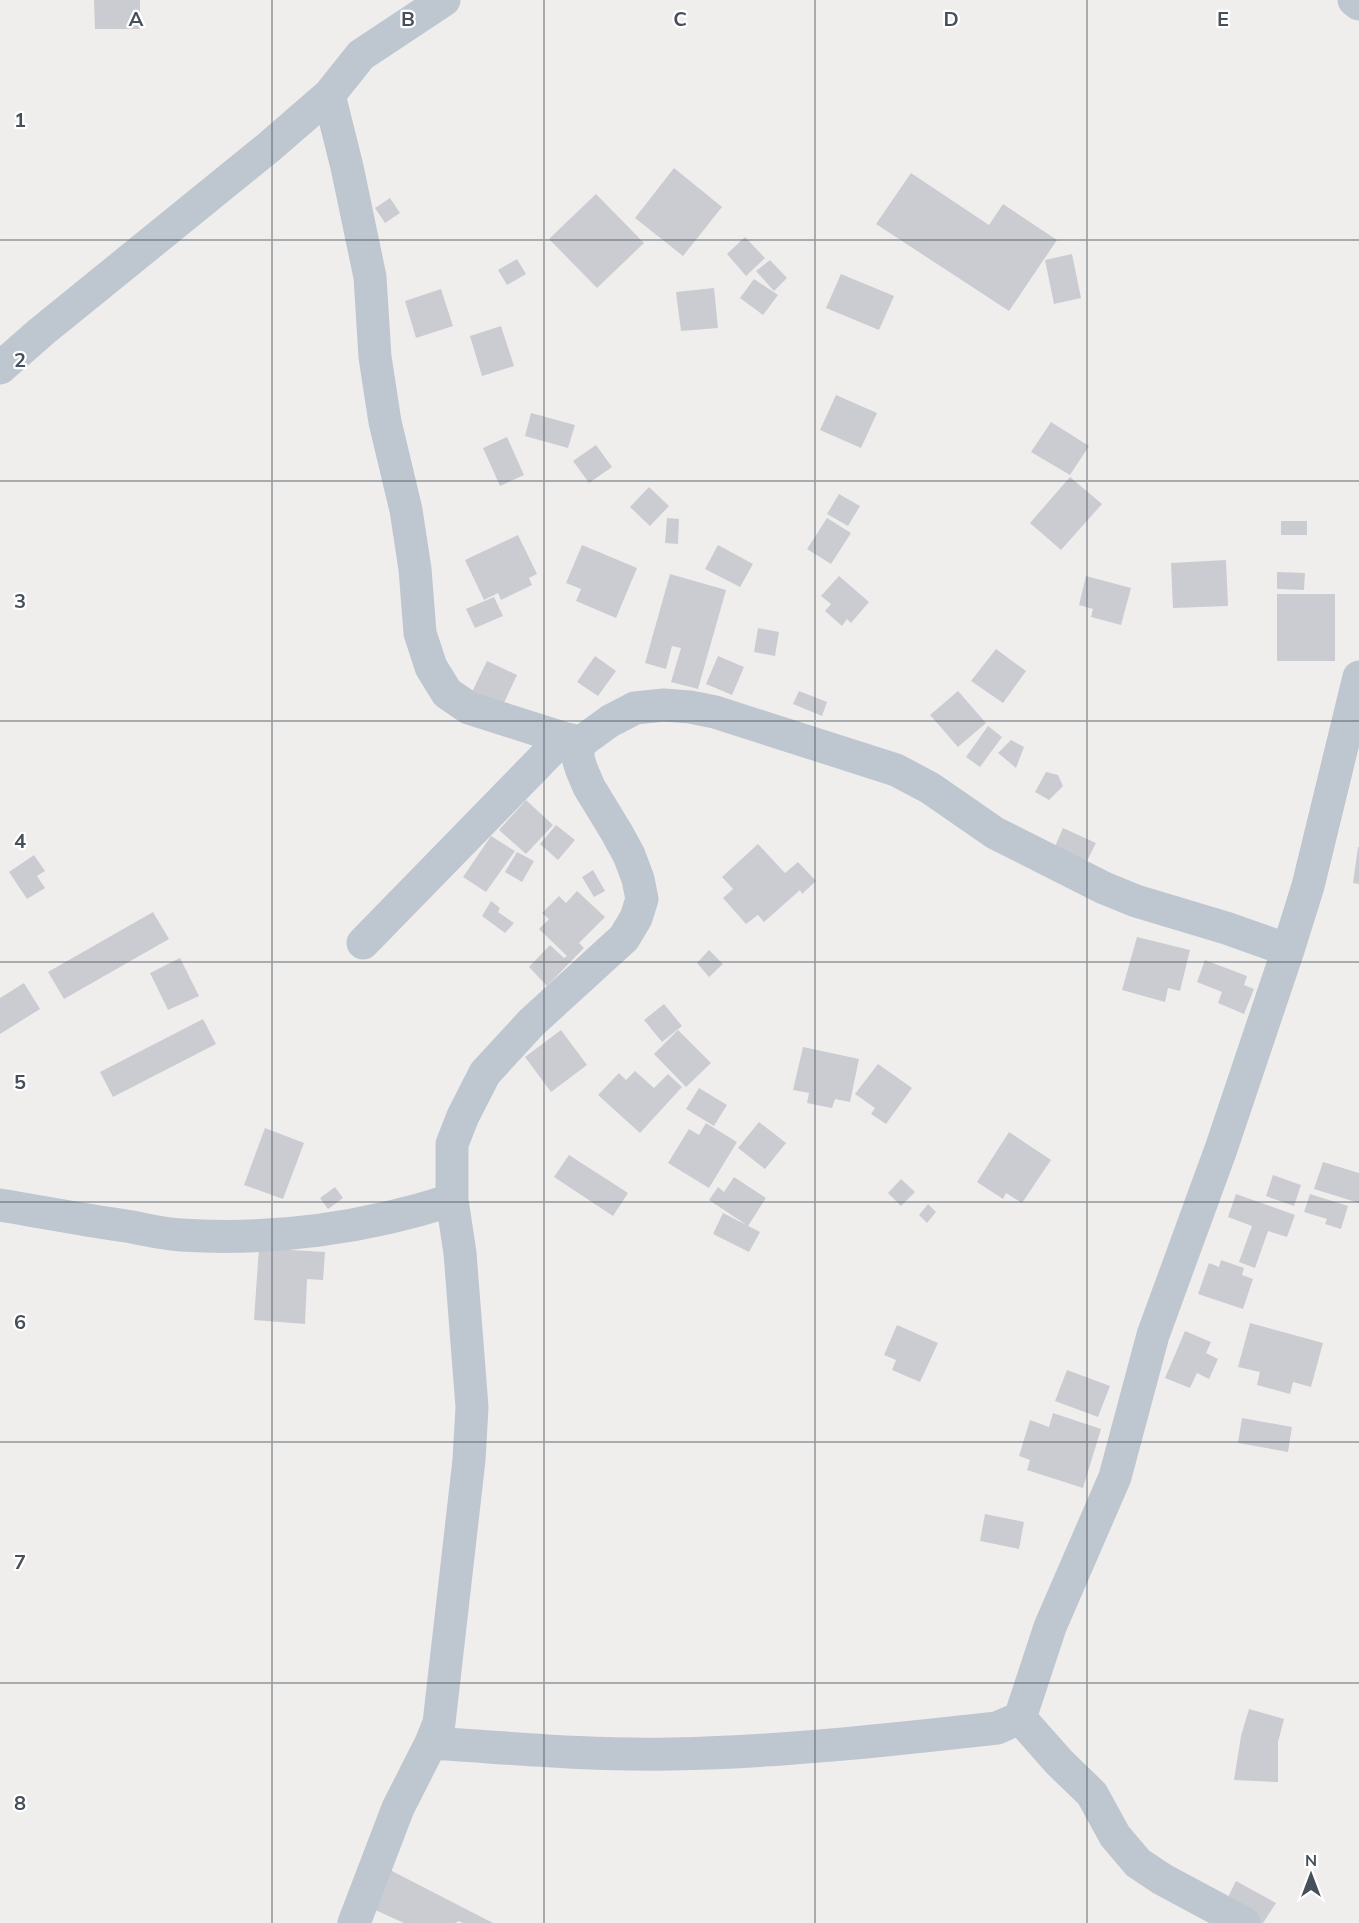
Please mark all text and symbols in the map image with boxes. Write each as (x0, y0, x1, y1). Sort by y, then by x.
text: A (129, 6, 144, 31)
text: B (401, 6, 415, 31)
text: C (673, 6, 687, 31)
text: D (943, 6, 959, 31)
text: E (1217, 6, 1229, 31)
text: 1 (14, 107, 26, 132)
text: 2 (14, 347, 26, 372)
text: 3 (14, 588, 26, 613)
text: 4 (14, 828, 26, 853)
text: 5 (14, 1069, 26, 1094)
text: 6 (14, 1309, 26, 1334)
text: 7 (14, 1549, 26, 1574)
text: 8 (14, 1790, 26, 1815)
north arrow (1281, 1845, 1341, 1905)
text: N (1305, 1850, 1317, 1870)

